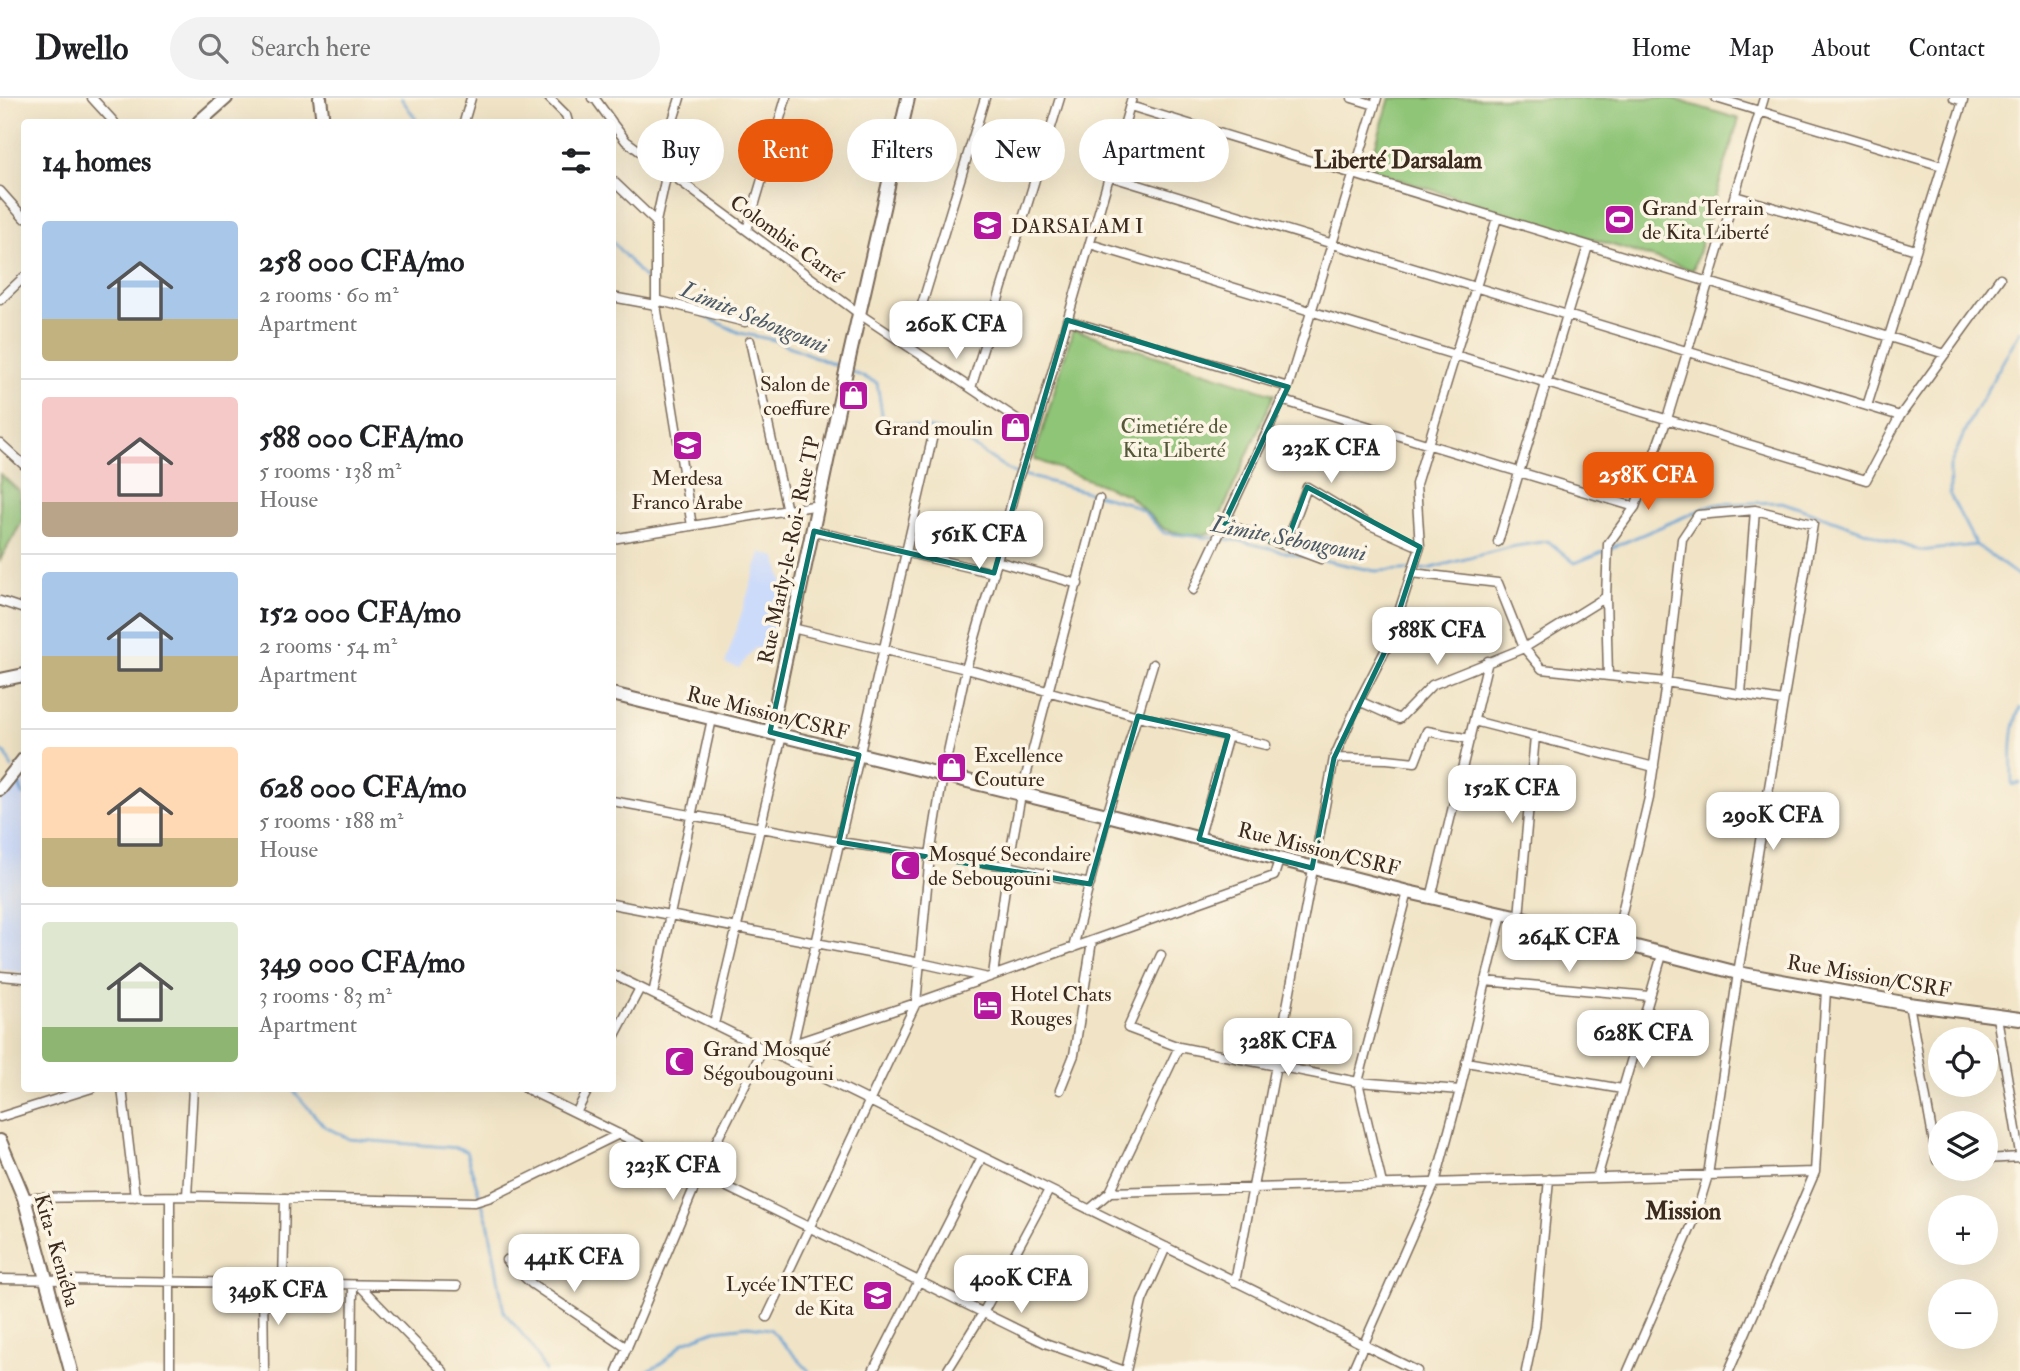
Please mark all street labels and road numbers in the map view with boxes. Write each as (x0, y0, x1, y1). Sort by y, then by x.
street label: Colombie Carré (724, 189, 849, 290)
street label: Rue Marly-le-Roi- Rue TP (752, 434, 827, 667)
street label: Rue Mission/CSRF (684, 680, 852, 747)
street label: Rue Mission/CSRF (1235, 816, 1403, 883)
street label: Rue Mission/CSRF (1785, 949, 1953, 1004)
street label: Kita- Keniéba (28, 1191, 86, 1310)

